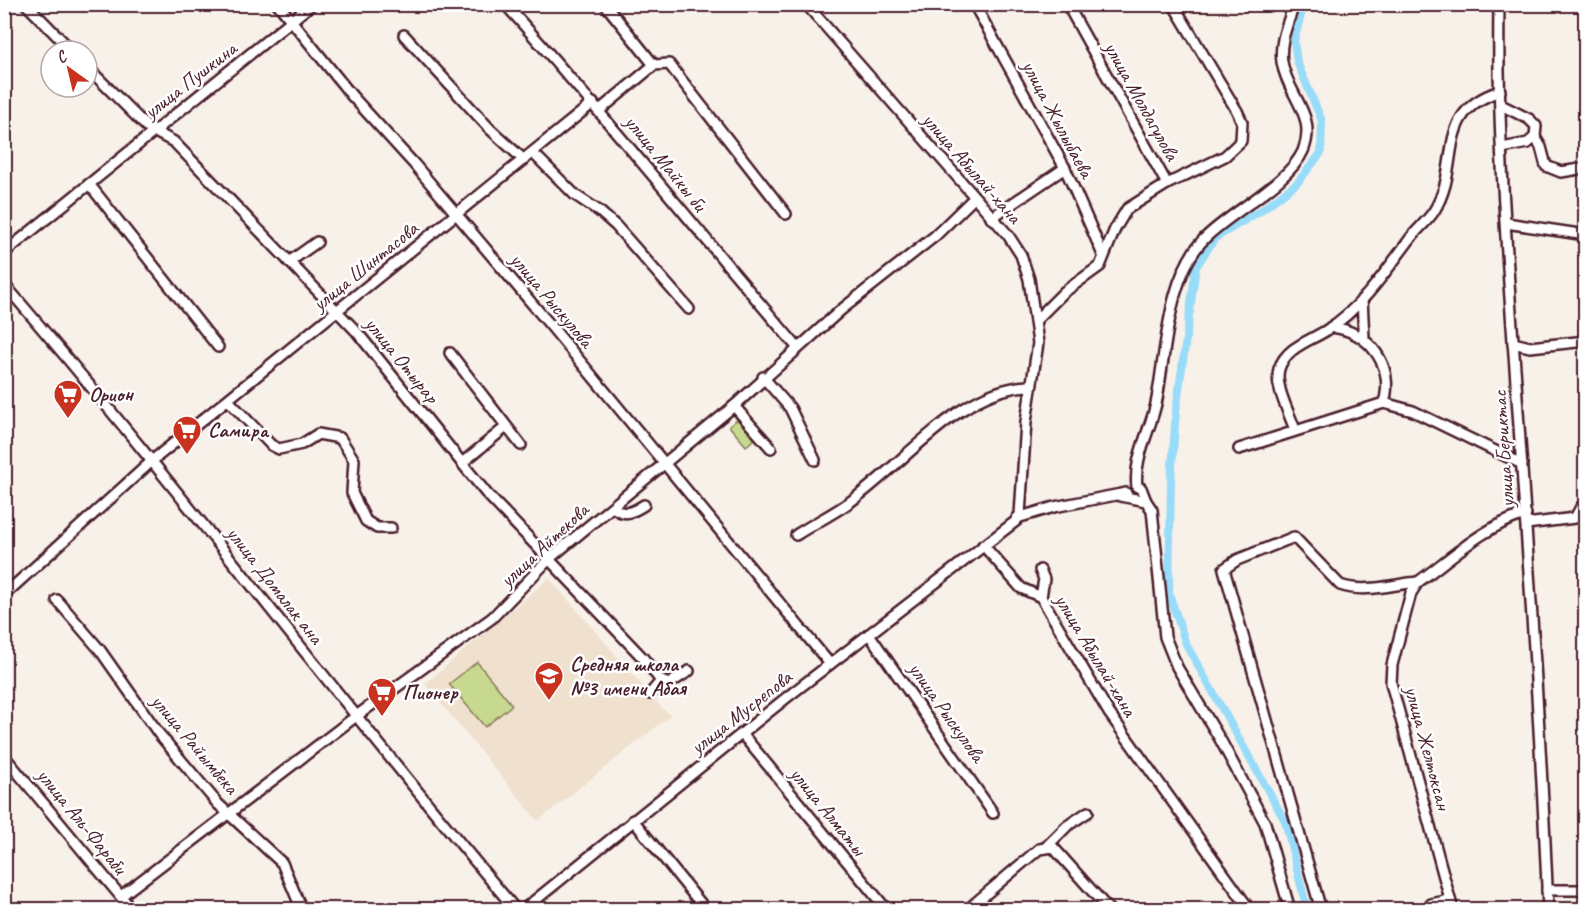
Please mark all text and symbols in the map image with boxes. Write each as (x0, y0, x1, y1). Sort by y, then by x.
street label: улица Пушкина (137, 34, 244, 126)
street label: улица Молдагулова (1098, 35, 1186, 166)
north arrow (39, 39, 99, 99)
text: С (52, 46, 72, 68)
street label: улица Жылыбаева (1015, 54, 1101, 184)
street label: улица Абылай-хана (915, 106, 1028, 230)
street label: улица Майкы би (618, 108, 714, 217)
street label: улица Шинтасова (305, 214, 424, 318)
street label: улица Рыскулова (503, 246, 601, 355)
street label: улица Отырар (358, 310, 445, 409)
supermarket icon: Орион (52, 378, 84, 420)
place label: Орион (89, 381, 135, 407)
street label: улица Бериктас (1486, 388, 1520, 510)
supermarket icon: Самира (171, 414, 203, 456)
place label: Самира (208, 417, 270, 443)
street label: улица Айтекова (493, 496, 596, 594)
street label: улица Домалак ана (220, 519, 330, 650)
street label: улица Абылай-хана (1048, 587, 1144, 722)
place label: Средняя школа №3 имени Абая (570, 651, 687, 701)
street label: улица Рыскулова (902, 655, 992, 769)
school or university icon: Средняя школа №3 имени Абая (533, 660, 565, 702)
street label: улица Мусрепова (683, 663, 798, 761)
supermarket icon: Пионер (366, 676, 398, 718)
place label: Пионер (403, 679, 459, 705)
street label: улица Желтоксан (1398, 681, 1457, 814)
street label: улица Райымбека (144, 687, 245, 801)
street label: улица Алматы (783, 760, 873, 862)
street label: улица Аль-Фараби (30, 761, 134, 881)

